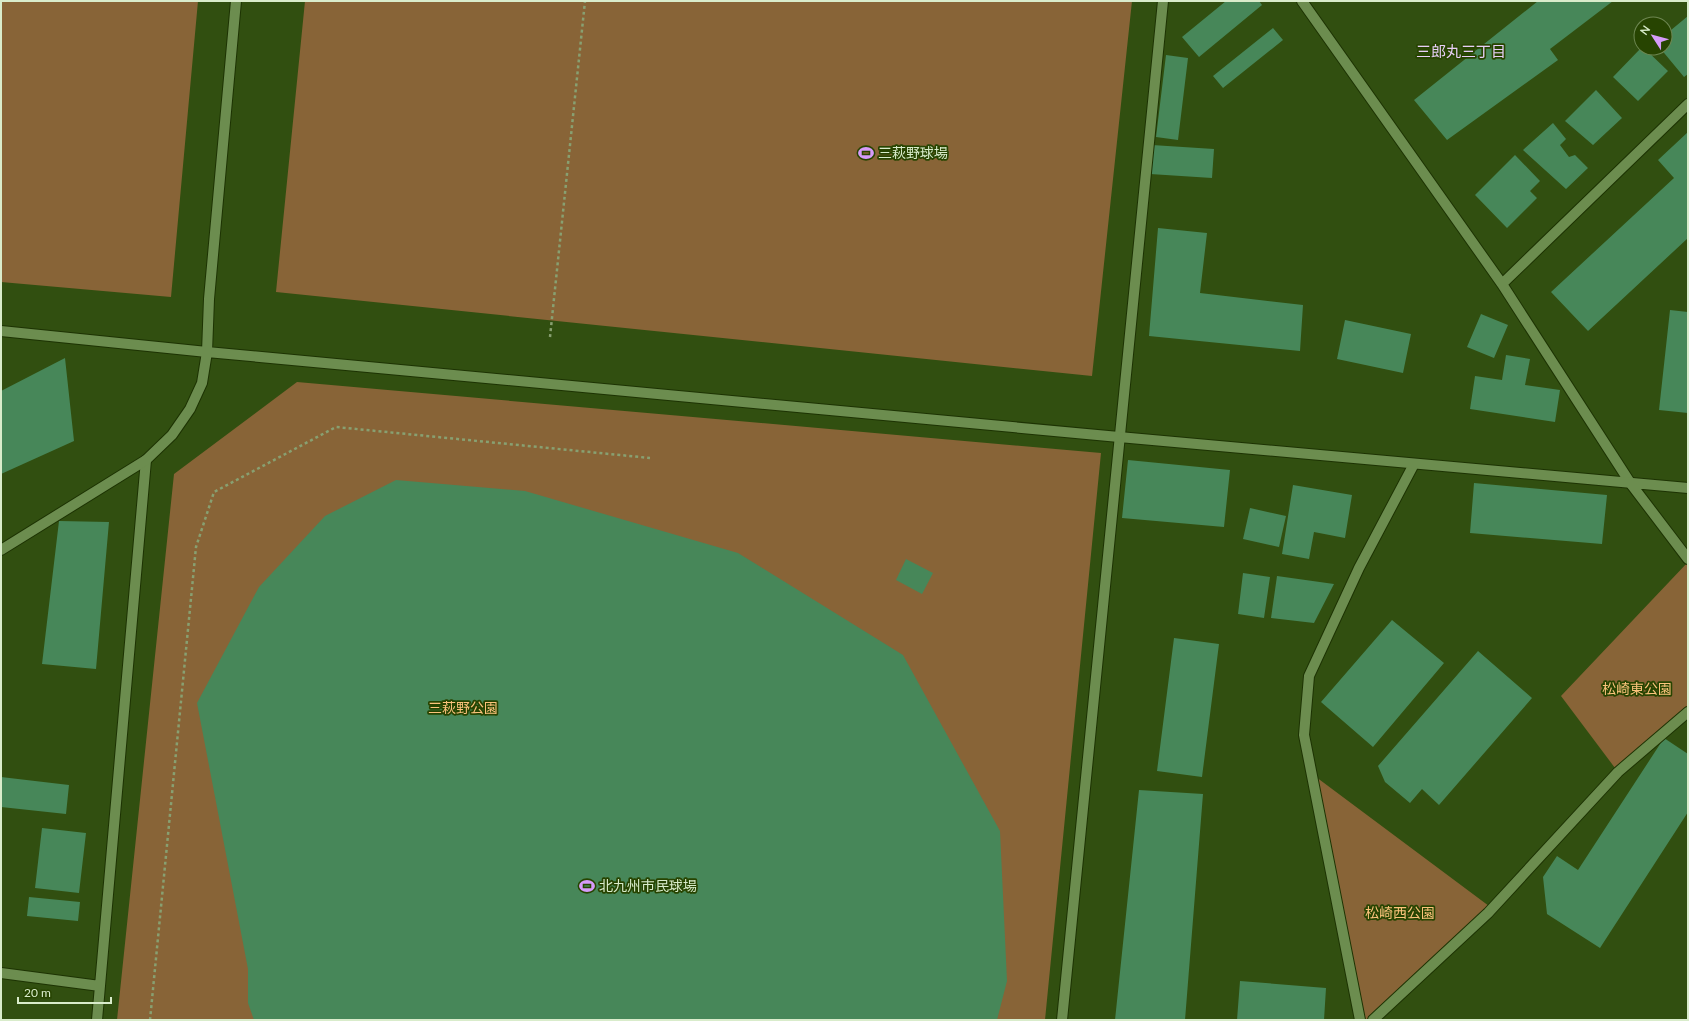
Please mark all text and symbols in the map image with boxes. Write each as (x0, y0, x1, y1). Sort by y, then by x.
north arrow (1633, 16, 1673, 56)
text: N (1637, 23, 1652, 37)
district label: 三郎丸三丁目 (1416, 42, 1506, 60)
sports icon: 三萩野球場 (857, 144, 875, 162)
place label: 三萩野球場 (878, 144, 948, 161)
park label: 松崎東公園 (1602, 680, 1672, 697)
park label: 三萩野公園 (428, 699, 498, 716)
sports icon: 北九州市民球場 (578, 877, 596, 895)
place label: 北九州市民球場 (599, 877, 697, 894)
park label: 松崎西公園 (1365, 904, 1435, 921)
scale bar (18, 979, 111, 1005)
text: 20 m (24, 985, 51, 1000)

